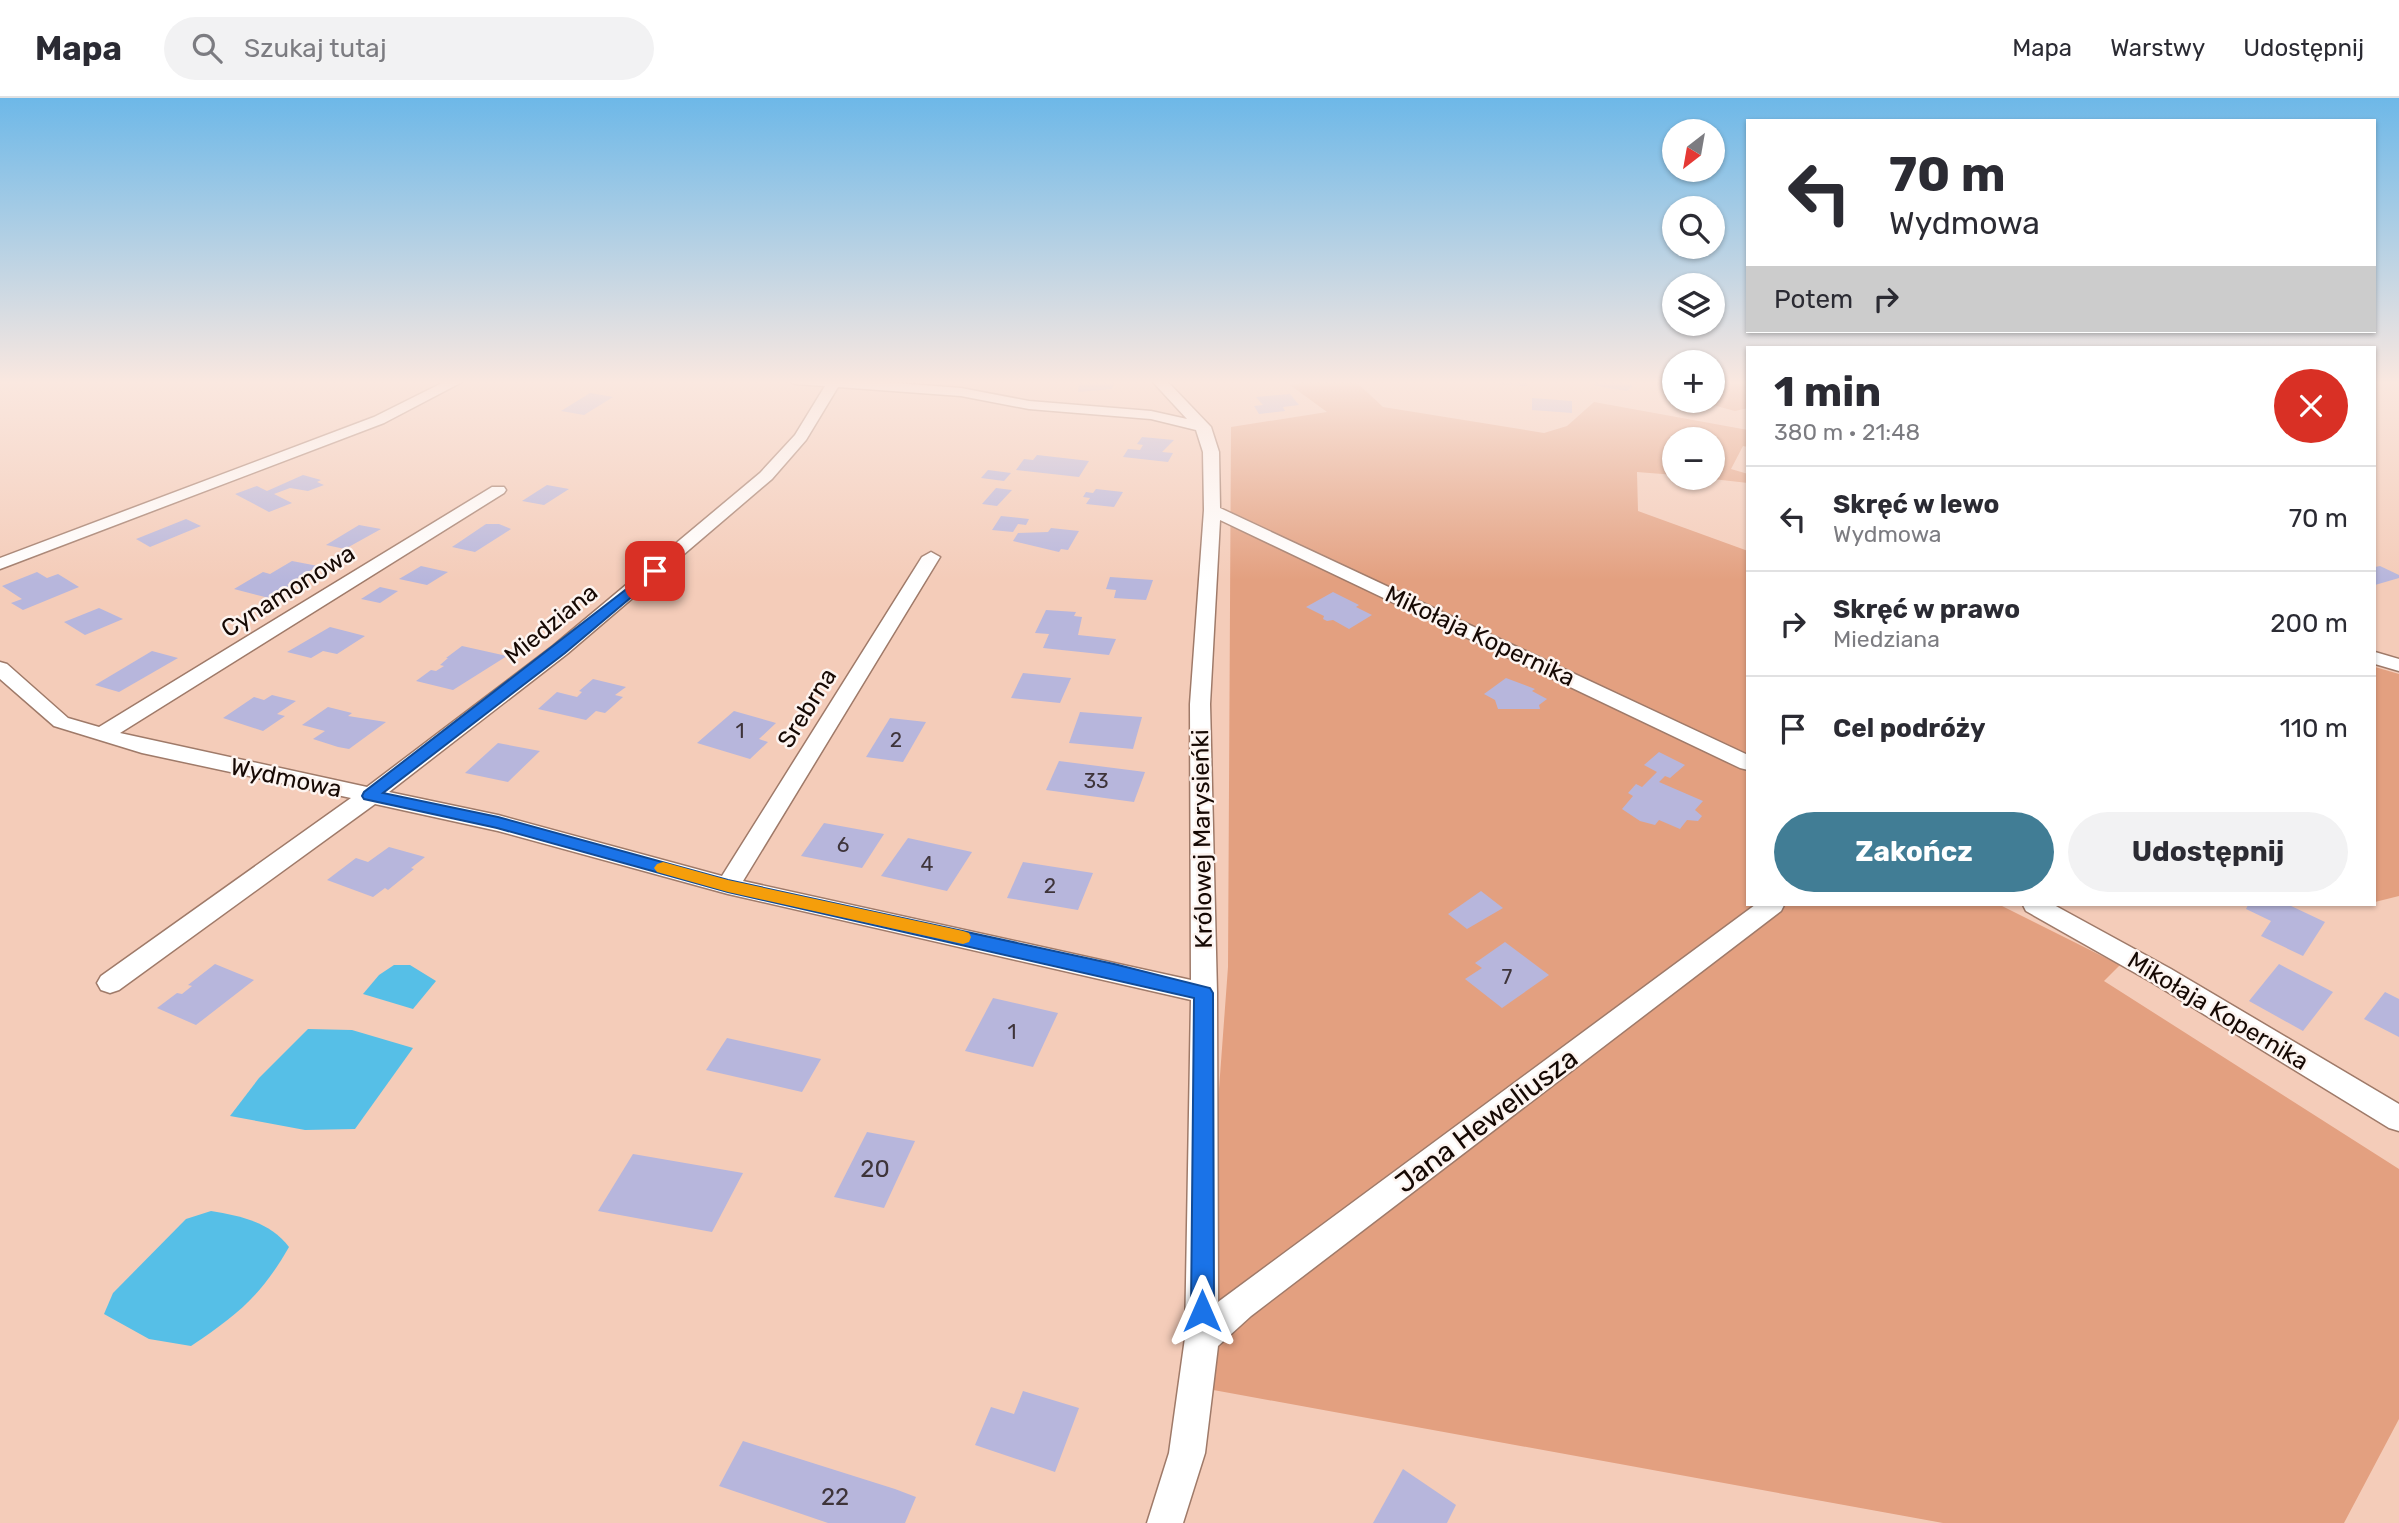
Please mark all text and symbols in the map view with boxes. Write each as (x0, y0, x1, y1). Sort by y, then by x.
search box (164, 17, 654, 80)
text: Mapa (35, 29, 122, 68)
icon: search (188, 29, 226, 67)
text: Szukaj tutaj (244, 33, 387, 64)
text: Mapa (2012, 34, 2072, 62)
text: Warstwy (2110, 34, 2205, 62)
text: Udostępnij (2243, 34, 2364, 62)
north arrow (1662, 119, 1726, 182)
map controls (1662, 119, 1725, 490)
text: 70 m (1889, 145, 2006, 203)
icon: left (1774, 147, 1865, 238)
button: search (1662, 196, 1725, 259)
text: Wydmowa (1889, 204, 2040, 242)
button: layers (1662, 273, 1725, 336)
icon: right (1867, 280, 1905, 318)
text: Potem (1774, 284, 1853, 315)
button: + (1662, 350, 1725, 413)
text: 1 min (1774, 367, 1881, 417)
button: close (2274, 369, 2348, 443)
text: 380 m · 21:48 (1774, 418, 1920, 446)
button: − (1662, 427, 1725, 490)
text: Skręć w lewo (1833, 489, 1999, 520)
icon: left (1774, 500, 1812, 538)
text: 70 m (2289, 503, 2348, 534)
text: Wydmowa (1833, 520, 1942, 548)
street label: Cynamonowa (216, 539, 360, 643)
pin (625, 541, 685, 601)
icon: arrive (636, 552, 674, 590)
street label: Miedziana (499, 578, 603, 670)
street label: Mikołaja Kopernika (1381, 580, 1579, 692)
text: Skręć w prawo (1833, 594, 2020, 625)
icon: right (1774, 605, 1812, 643)
text: 200 m (2270, 608, 2348, 639)
text: Miedziana (1833, 625, 1940, 653)
street label: Srebrna (772, 663, 842, 753)
icon: arrive (1774, 710, 1812, 748)
text: Cel podróży (1833, 713, 1986, 744)
text: 110 m (2280, 713, 2348, 744)
house number: 1 (736, 718, 745, 743)
house number: 2 (890, 727, 902, 752)
street label: Królowej Marysieńki (1186, 729, 1218, 949)
street label: Wydmowa (228, 753, 344, 803)
house number: 33 (1083, 768, 1109, 793)
button: Zakończ (1774, 812, 2054, 892)
button: Udostępnij (2068, 812, 2348, 892)
house number: 6 (837, 832, 849, 857)
house number: 4 (920, 851, 934, 876)
house number: 2 (1044, 873, 1056, 898)
street label: Mikołaja Kopernika (2123, 946, 2313, 1076)
house number: 7 (1502, 964, 1513, 989)
house number: 1 (1008, 1019, 1017, 1044)
street label: Jana Heweliusza (1389, 1041, 1584, 1200)
house number: 20 (860, 1155, 890, 1183)
position arrow (1165, 1274, 1239, 1348)
house number: 22 (821, 1483, 849, 1511)

